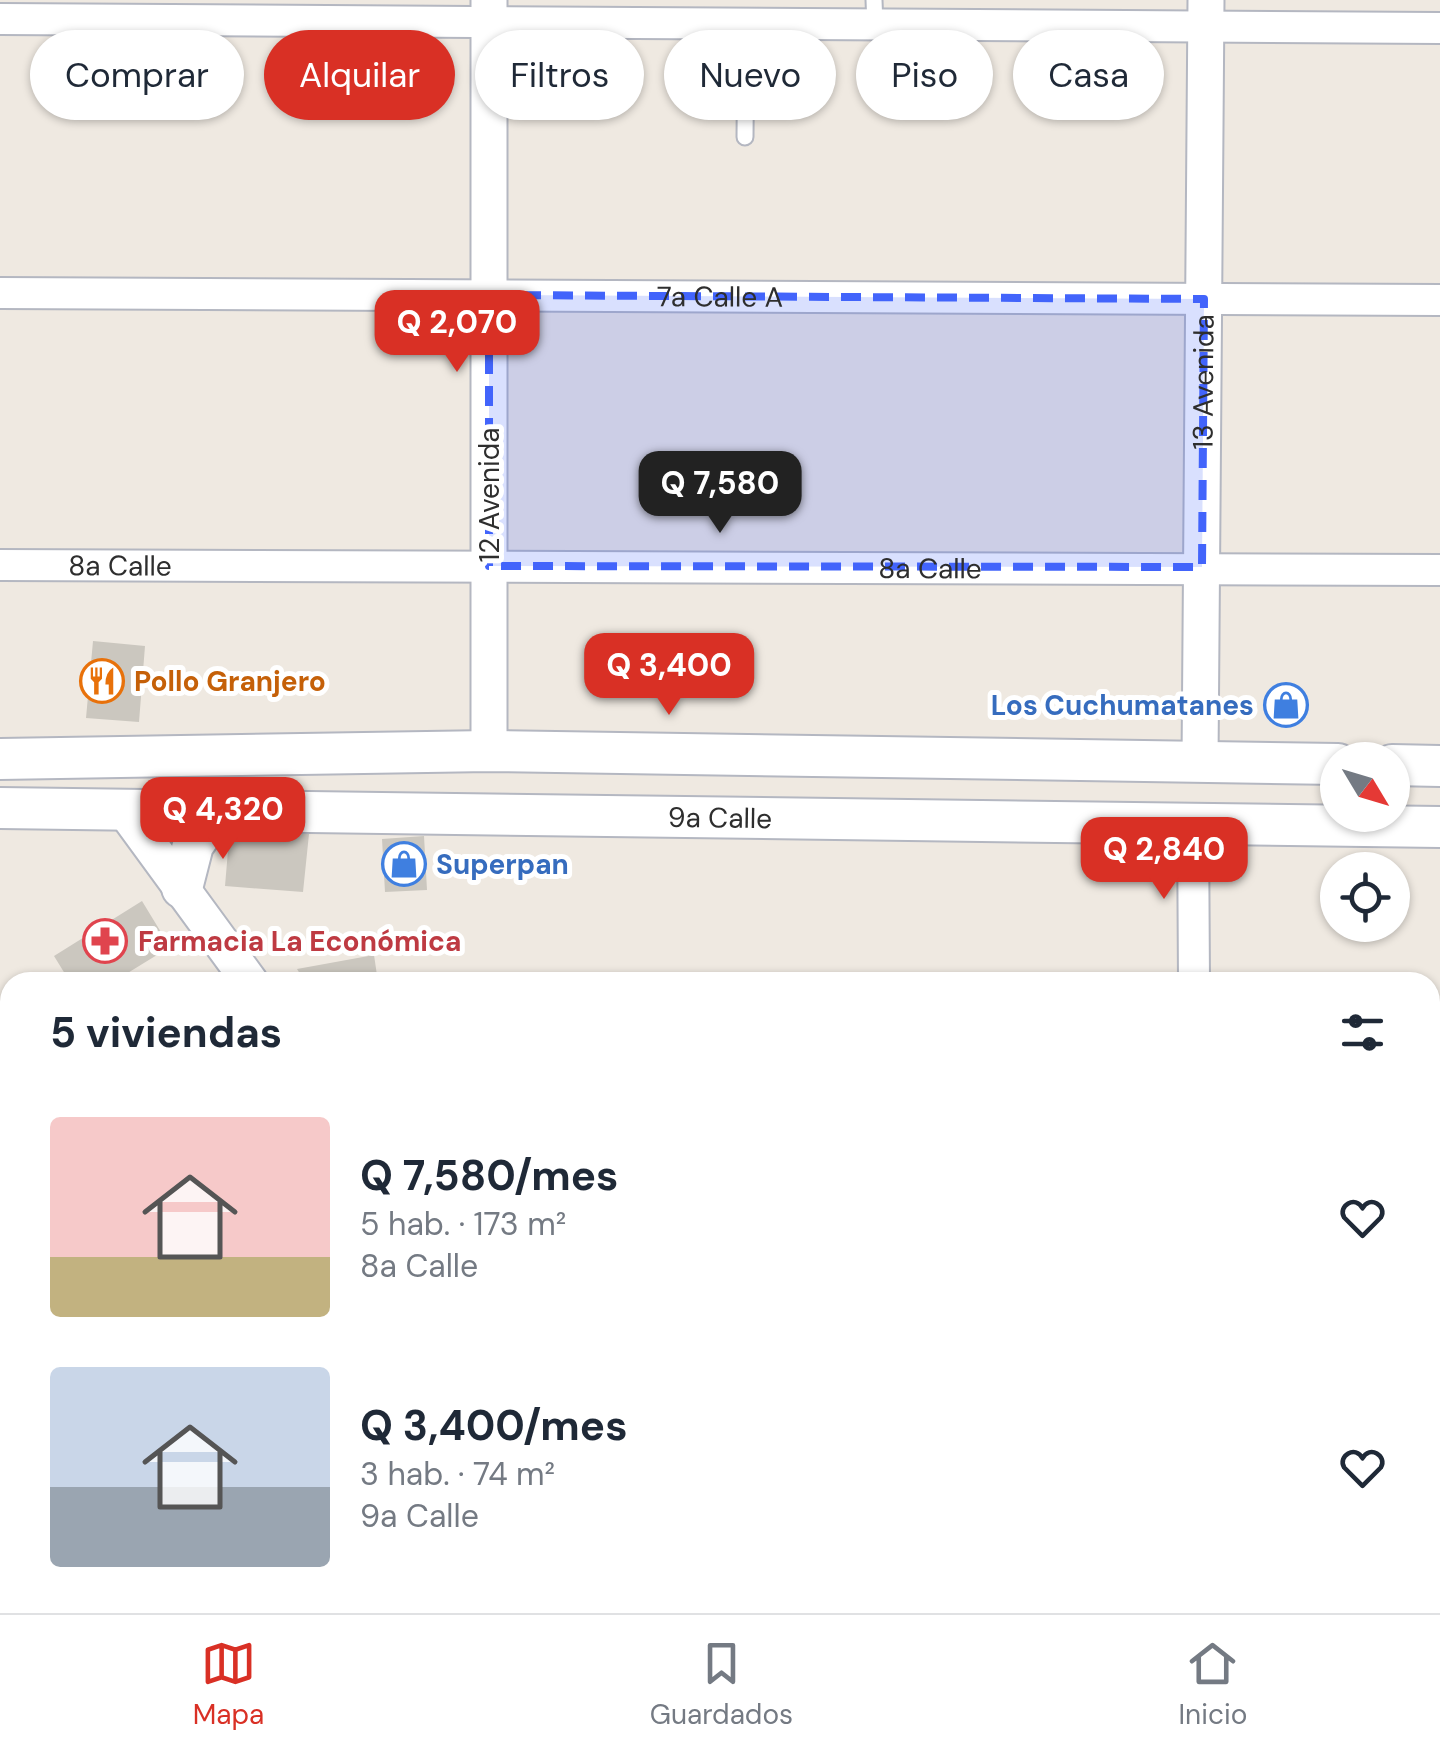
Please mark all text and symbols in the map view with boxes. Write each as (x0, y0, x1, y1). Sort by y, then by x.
chip: Comprar (30, 30, 244, 120)
chip: Alquilar (264, 30, 455, 120)
chip: Filtros (475, 30, 644, 120)
chip: Nuevo (664, 30, 836, 120)
chip: Piso (856, 30, 993, 120)
chip: Casa (1013, 30, 1164, 120)
street label: 7a Calle A (657, 278, 783, 316)
pin: Q 2,070 (365, 290, 549, 375)
text: Q 2,070 (397, 301, 517, 343)
street label: 13 Avenida (1184, 314, 1223, 450)
street label: 12 Avenida (471, 427, 508, 563)
pin: Q 7,580 (628, 451, 812, 536)
text: Q 7,580 (661, 462, 779, 504)
street label: 8a Calle (68, 547, 172, 585)
street label: 8a Calle (878, 550, 982, 587)
pin: Q 3,400 (577, 633, 761, 718)
text: Q 3,400 (606, 644, 732, 686)
restaurant icon: Pollo Granjero (79, 658, 125, 704)
place label: Pollo Granjero (134, 663, 326, 700)
shop icon: Los Cuchumatanes (1263, 682, 1309, 728)
place label: Los Cuchumatanes (991, 687, 1254, 724)
north arrow (1320, 742, 1410, 832)
map controls (1320, 742, 1410, 942)
pin: Q 4,320 (131, 777, 315, 862)
text: Q 4,320 (162, 788, 284, 830)
street label: 9a Calle (668, 799, 772, 837)
pin: Q 2,840 (1072, 817, 1256, 902)
text: Q 2,840 (1103, 828, 1225, 870)
shop icon: Superpan (381, 841, 427, 887)
place label: Superpan (436, 846, 569, 883)
button: locate (1320, 852, 1410, 942)
pharmacy icon: Farmacia La Económica (82, 918, 128, 964)
place label: Farmacia La Económica (138, 923, 461, 960)
text: 5 viviendas (50, 1005, 282, 1060)
icon: filters (1335, 1005, 1390, 1060)
text: Q 7,580/mes (360, 1148, 618, 1203)
icon: home (130, 1157, 250, 1277)
icon: heart (1335, 1190, 1390, 1245)
text: 5 hab. · 173 m² (360, 1203, 566, 1245)
text: 8a Calle (360, 1245, 478, 1287)
text: Q 3,400/mes (360, 1398, 628, 1453)
icon: home (130, 1407, 250, 1527)
icon: heart (1335, 1440, 1390, 1495)
text: 3 hab. · 74 m² (360, 1453, 555, 1495)
text: 9a Calle (360, 1495, 479, 1537)
tab: Mapa (193, 1636, 264, 1733)
tab: Guardados (650, 1636, 793, 1733)
tab: Inicio (1179, 1636, 1247, 1733)

